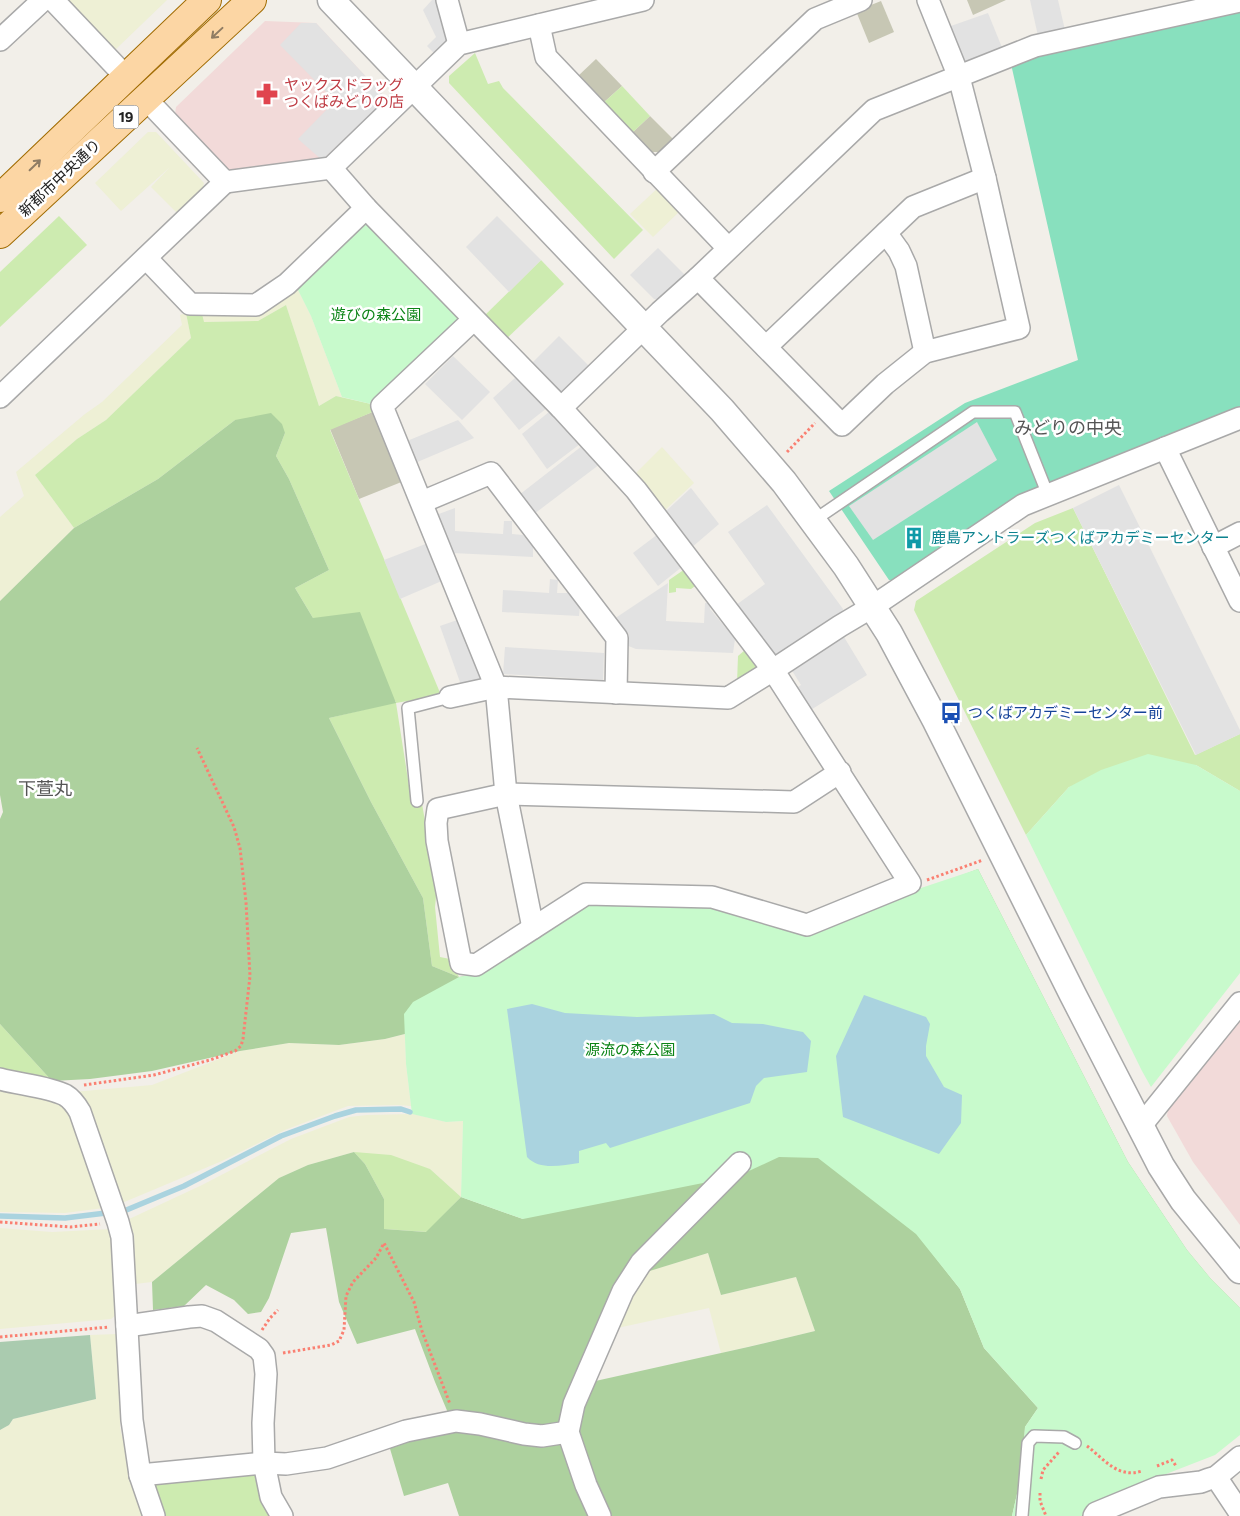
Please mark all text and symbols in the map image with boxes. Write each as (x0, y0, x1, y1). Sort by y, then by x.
one-way arrow (210, 27, 223, 39)
place label: ヤックスドラッグ つくばみどりの店 (284, 75, 404, 110)
pharmacy icon: ヤックスドラッグ つくばみどりの店 (254, 81, 280, 107)
road number: 19 (114, 105, 138, 128)
street label: 新都市中央通り (15, 135, 104, 220)
one-way arrow (29, 159, 41, 171)
park label: 遊びの森公園 (331, 305, 421, 323)
district label: みどりの中央 (1014, 416, 1122, 438)
building icon: 鹿島アントラーズつくばアカデミーセンター (901, 525, 927, 551)
place label: 鹿島アントラーズつくばアカデミーセンター (931, 528, 1230, 546)
bus stop icon: つくばアカデミーセンター前 (938, 700, 964, 726)
place label: つくばアカデミーセンター前 (968, 703, 1163, 721)
district label: 下萱丸 (18, 777, 72, 799)
park label: 源流の森公園 (585, 1040, 675, 1058)

